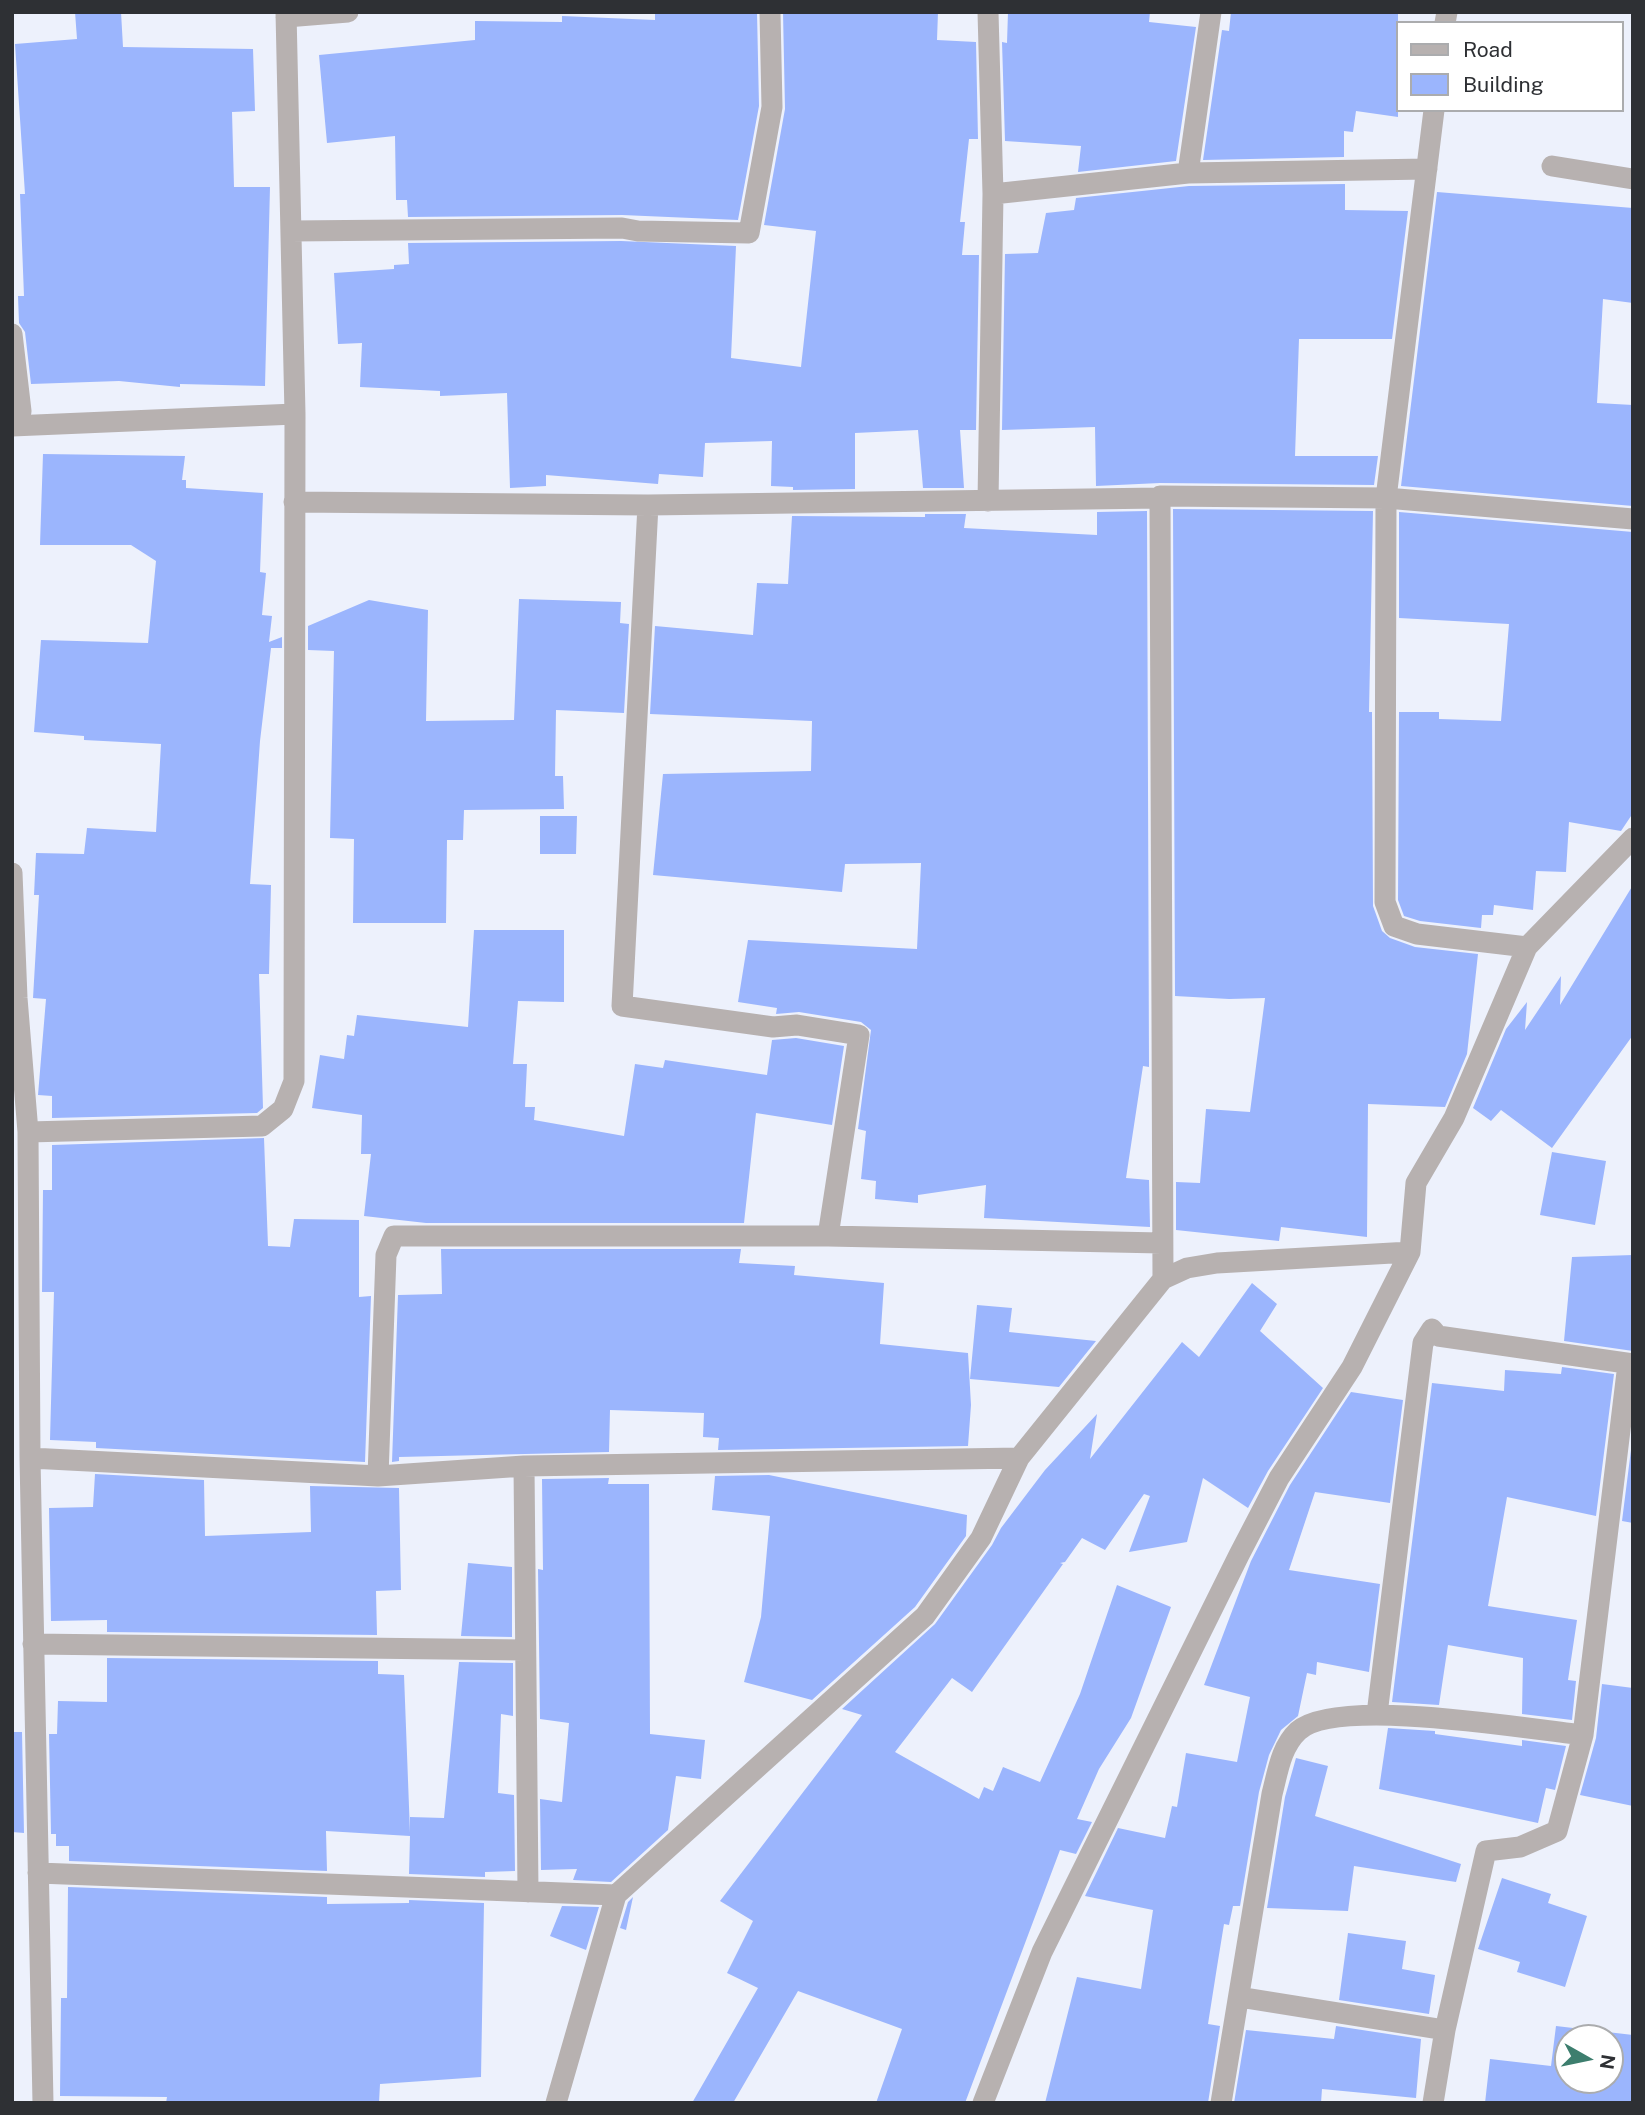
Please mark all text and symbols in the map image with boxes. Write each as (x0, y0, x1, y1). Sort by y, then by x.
legend (1396, 21, 1624, 112)
text: Road (1463, 37, 1513, 62)
text: Building (1463, 72, 1544, 97)
north arrow (1554, 2024, 1624, 2094)
text: N (1596, 2053, 1620, 2071)

